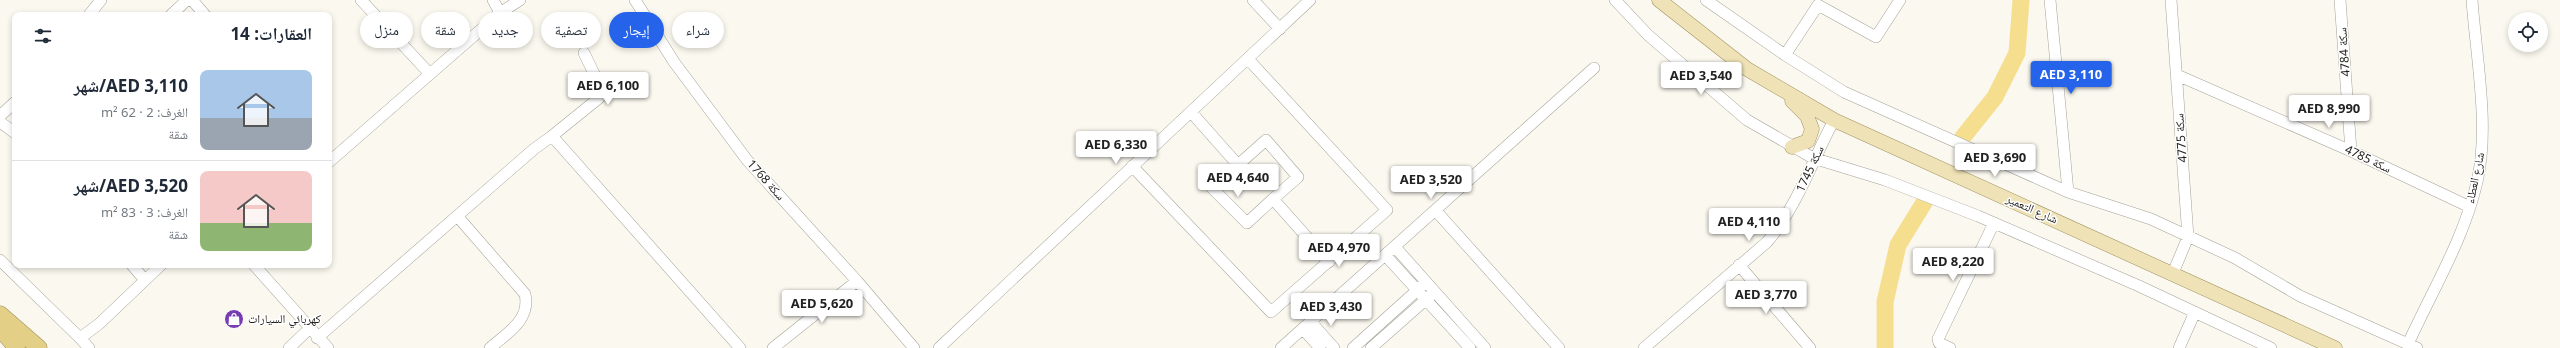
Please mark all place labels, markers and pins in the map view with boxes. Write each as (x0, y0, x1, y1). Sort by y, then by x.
pin: AED 3,110 (2025, 61, 2117, 95)
pin: AED 3,540 (1655, 62, 1747, 96)
pin: AED 6,100 (562, 72, 654, 106)
pin: AED 8,990 (2283, 95, 2375, 129)
pin: AED 6,330 (1070, 131, 1162, 165)
pin: AED 3,690 (1949, 144, 2041, 178)
pin: AED 4,640 (1192, 164, 1284, 198)
pin: AED 3,520 (1385, 166, 1477, 200)
pin: AED 4,110 (1703, 208, 1795, 242)
pin: AED 4,970 (1293, 234, 1385, 268)
pin: AED 8,220 (1907, 248, 1999, 282)
pin: AED 3,770 (1720, 281, 1812, 315)
pin: AED 5,620 (776, 290, 868, 324)
pin: AED 3,430 (1285, 293, 1377, 327)
shop icon: كهربائي السيارات (223, 308, 245, 330)
place label: كهربائي السيارات (248, 310, 321, 329)

